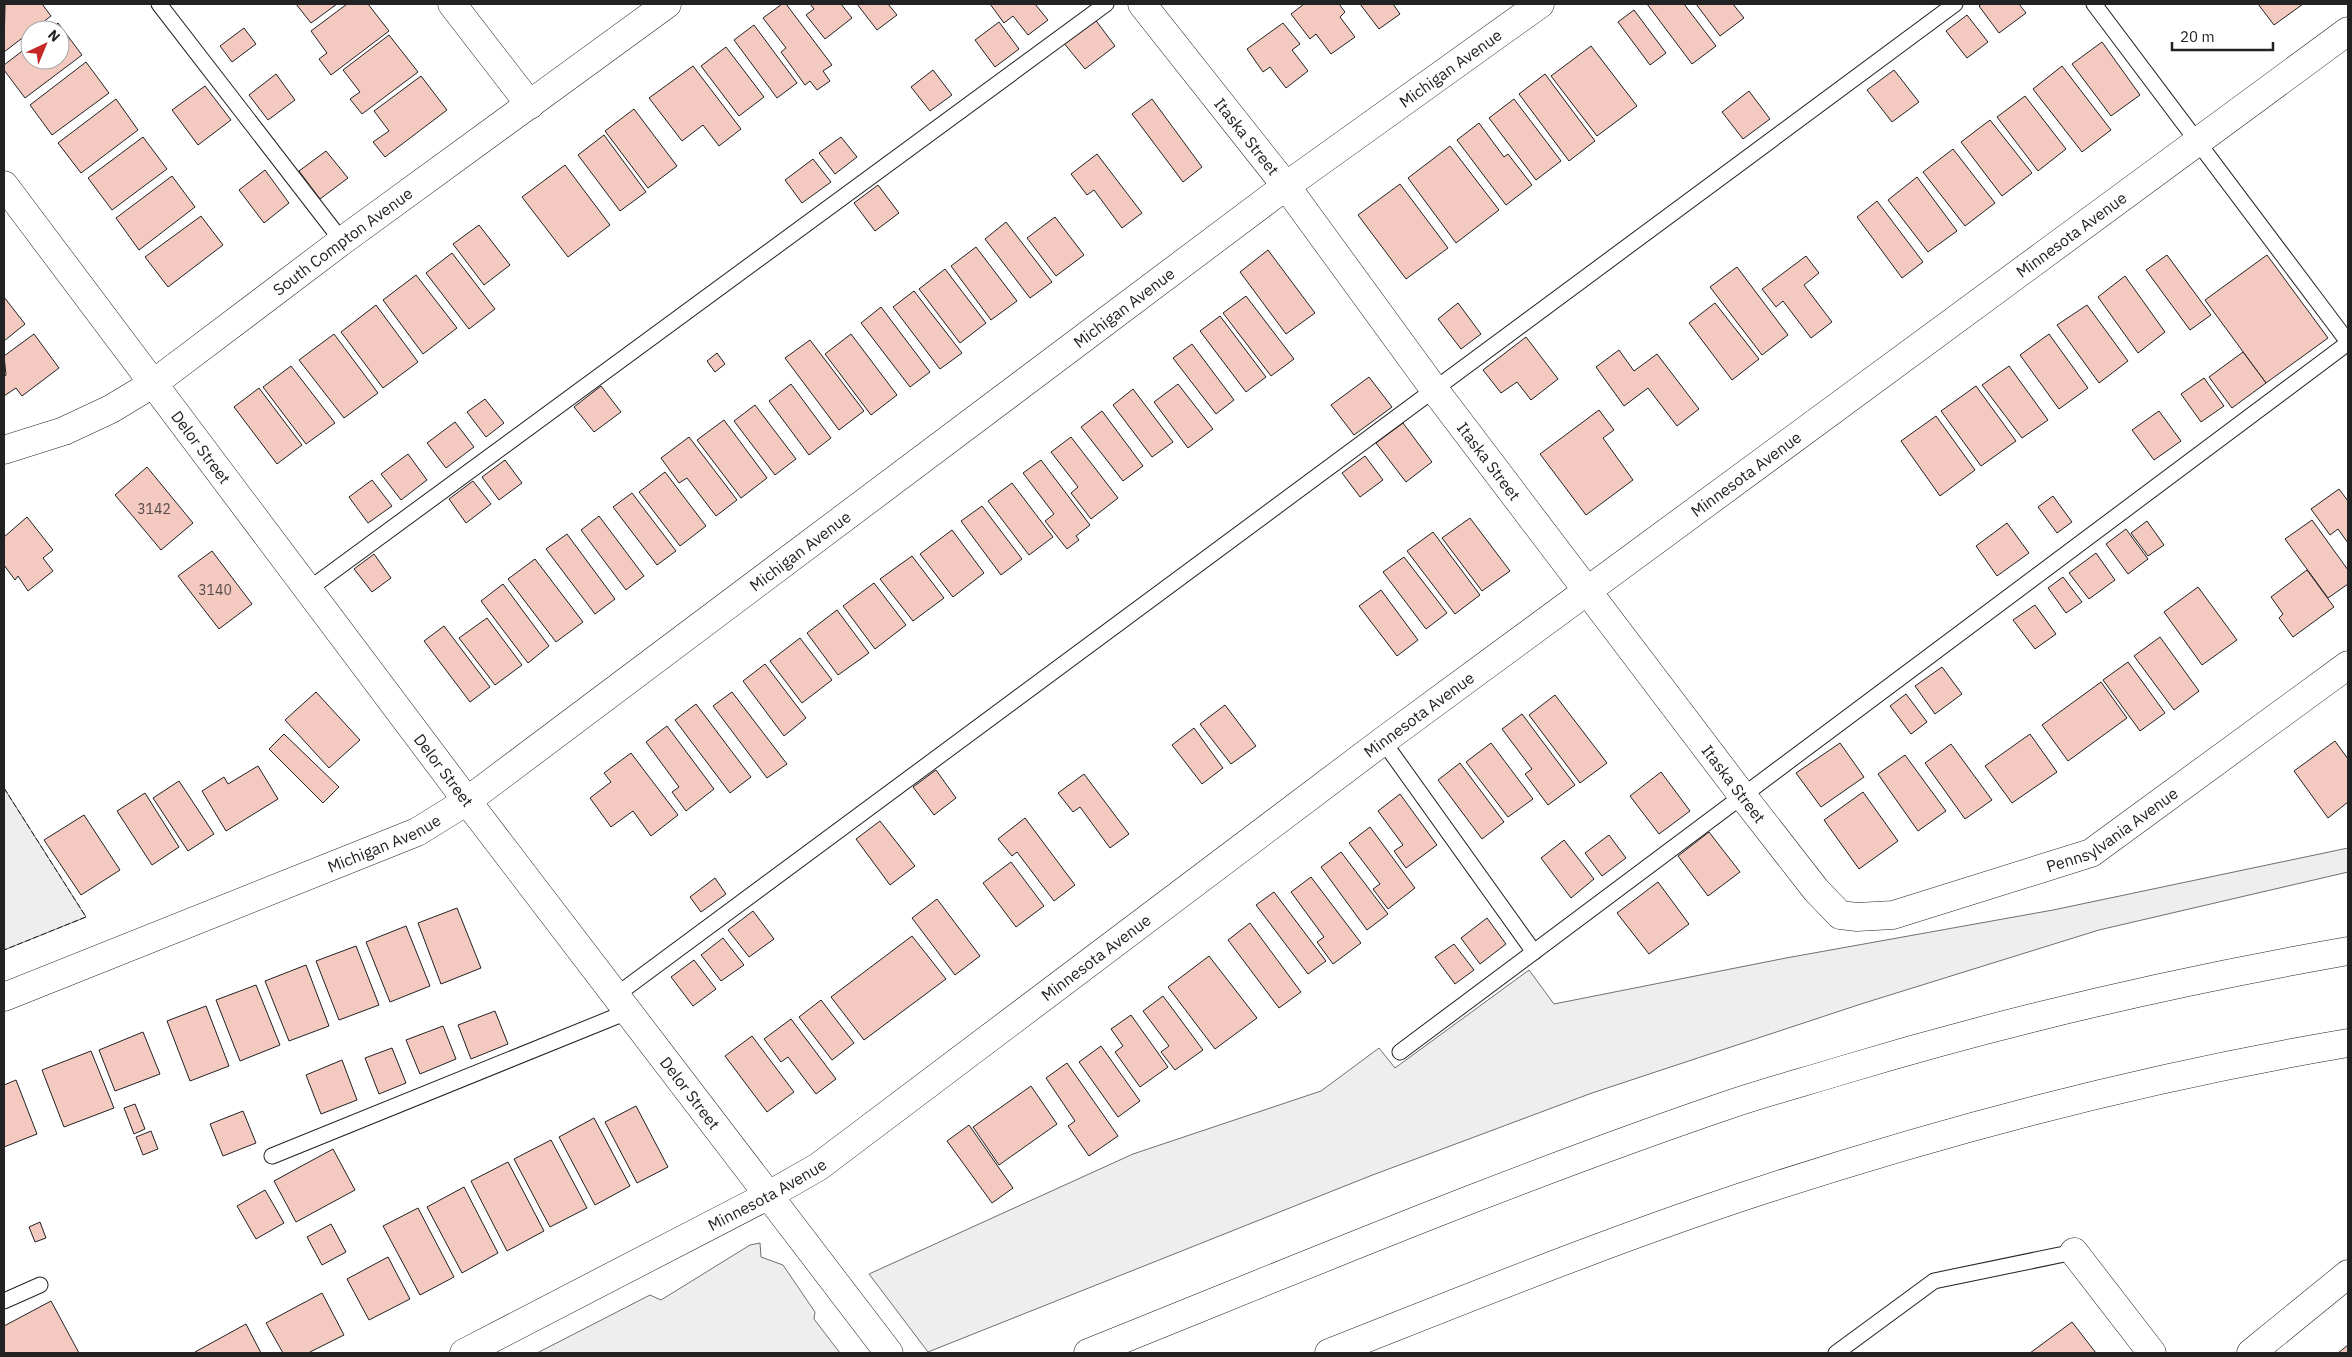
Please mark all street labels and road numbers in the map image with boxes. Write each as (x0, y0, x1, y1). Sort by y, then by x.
street label: Michigan Avenue (1395, 25, 1506, 112)
street label: Itaska Street (1210, 94, 1284, 179)
street label: South Compton Avenue (269, 183, 417, 300)
street label: Minnesota Avenue (2012, 187, 2131, 282)
street label: Michigan Avenue (1069, 263, 1179, 352)
street label: Delor Street (167, 407, 235, 488)
street label: Itaska Street (1453, 418, 1525, 504)
street label: Minnesota Avenue (1687, 427, 1805, 521)
street label: Michigan Avenue (745, 506, 855, 595)
street label: Minnesota Avenue (1360, 667, 1478, 762)
street label: Delor Street (410, 730, 478, 811)
street label: Itaska Street (1698, 741, 1770, 827)
street label: Pennsylvania Avenue (2044, 783, 2182, 876)
street label: Michigan Avenue (325, 810, 445, 877)
street label: Minnesota Avenue (1037, 910, 1155, 1005)
street label: Delor Street (656, 1052, 724, 1133)
street label: Minnesota Avenue (704, 1154, 831, 1235)

